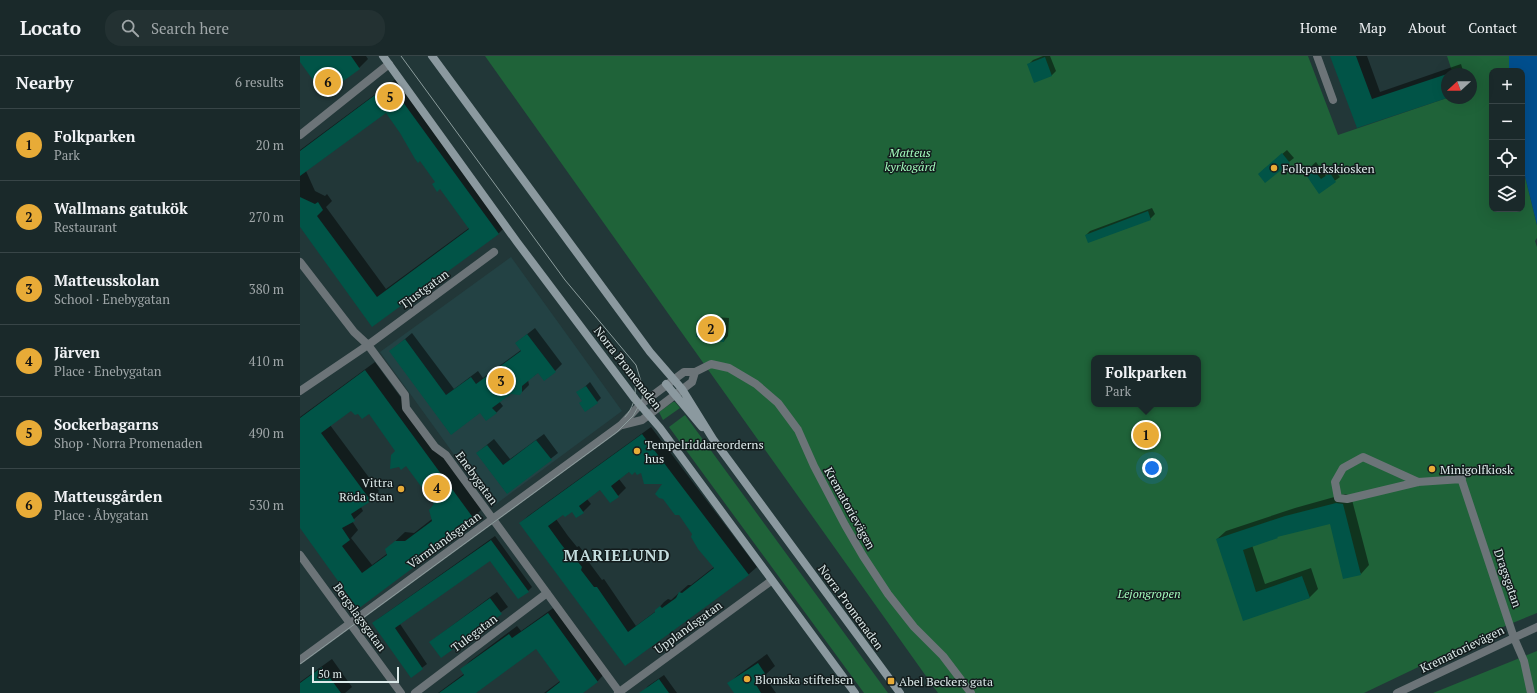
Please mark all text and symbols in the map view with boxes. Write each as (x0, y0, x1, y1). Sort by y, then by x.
search box (105, 10, 385, 46)
text: Locato (20, 15, 81, 40)
icon: search (119, 17, 141, 39)
text: Search here (151, 18, 229, 38)
text: Home (1300, 18, 1337, 37)
text: Map (1359, 18, 1386, 37)
text: About (1408, 18, 1446, 37)
text: Contact (1468, 18, 1517, 37)
pin: 6 (315, 67, 341, 97)
north arrow (1441, 68, 1477, 104)
map controls (1489, 68, 1525, 212)
button: + (1489, 68, 1525, 104)
text: Nearby (16, 71, 74, 94)
text: 6 results (235, 73, 284, 91)
pin: 5 (377, 82, 403, 112)
button: − (1489, 104, 1525, 140)
text: Folkparken (54, 126, 135, 146)
text: 1 (25, 136, 33, 154)
text: 20 m (256, 136, 284, 154)
button: locate (1489, 140, 1525, 176)
park label: Matteus kyrkogård (885, 145, 936, 174)
text: Park (54, 146, 80, 164)
place label: Folkparkskiosken (1282, 161, 1375, 176)
marker: Folkparkskiosken (1269, 163, 1279, 173)
button: layers (1489, 176, 1525, 212)
text: Wallmans gatukök (54, 198, 188, 218)
text: 2 (25, 208, 33, 226)
text: 270 m (249, 208, 284, 226)
text: Restaurant (54, 218, 117, 236)
street label: Tjustgatan (396, 266, 452, 312)
text: Matteusskolan (54, 270, 160, 290)
text: 3 (25, 280, 33, 298)
text: 380 m (249, 280, 284, 298)
text: School · Enebygatan (54, 290, 170, 308)
pin: 2 (698, 314, 724, 344)
street label: Norra Promenaden (591, 323, 665, 413)
text: Järven (54, 342, 100, 362)
text: 4 (25, 352, 33, 370)
text: 410 m (249, 352, 284, 370)
popup (1091, 355, 1201, 407)
text: Place · Enebygatan (54, 362, 162, 380)
text: Folkparken (1105, 362, 1187, 382)
pin: 3 (488, 366, 514, 396)
text: Park (1105, 382, 1131, 400)
text: Sockerbagarns (54, 414, 158, 434)
pin: 1 (1133, 420, 1159, 450)
text: 5 (25, 424, 33, 442)
text: 490 m (249, 424, 284, 442)
text: Shop · Norra Promenaden (54, 434, 202, 452)
place label: Tempelriddareorderns hus (645, 437, 764, 466)
marker: Tempelriddareorderns hus (632, 446, 642, 456)
street label: Enebygatan (453, 448, 501, 508)
your location (1142, 458, 1162, 478)
place label: Minigolfkiosk (1440, 462, 1514, 477)
street label: Krematorievägen (821, 464, 879, 552)
marker: Minigolfkiosk (1427, 464, 1437, 474)
pin: 4 (424, 473, 450, 503)
place label: Vittra Röda Stan (339, 475, 393, 504)
marker: Vittra Röda Stan (396, 484, 406, 494)
text: Matteusgården (54, 486, 162, 506)
text: 6 (25, 496, 33, 514)
text: 530 m (249, 496, 284, 514)
text: Place · Åbygatan (54, 506, 148, 524)
street label: Värmlandsgatan (404, 508, 484, 572)
district label: MARIELUND (564, 544, 670, 566)
street label: Dragsgatan (1491, 547, 1525, 609)
street label: Norra Promenaden (815, 562, 887, 652)
street label: Bergslagsgatan (330, 580, 390, 654)
park label: Lejongropen (1116, 586, 1181, 601)
street label: Upplandsgatan (651, 597, 725, 657)
street label: Tulegatan (448, 611, 500, 655)
street label: Krematorievägen (1418, 622, 1506, 676)
scale bar (312, 665, 399, 684)
text: 50 m (318, 667, 342, 681)
place label: Blomska stiftelsen (755, 672, 853, 687)
marker: Blomska stiftelsen (742, 674, 752, 684)
place label: Abel Beckers gata (899, 674, 993, 689)
marker: Abel Beckers gata (886, 676, 896, 686)

